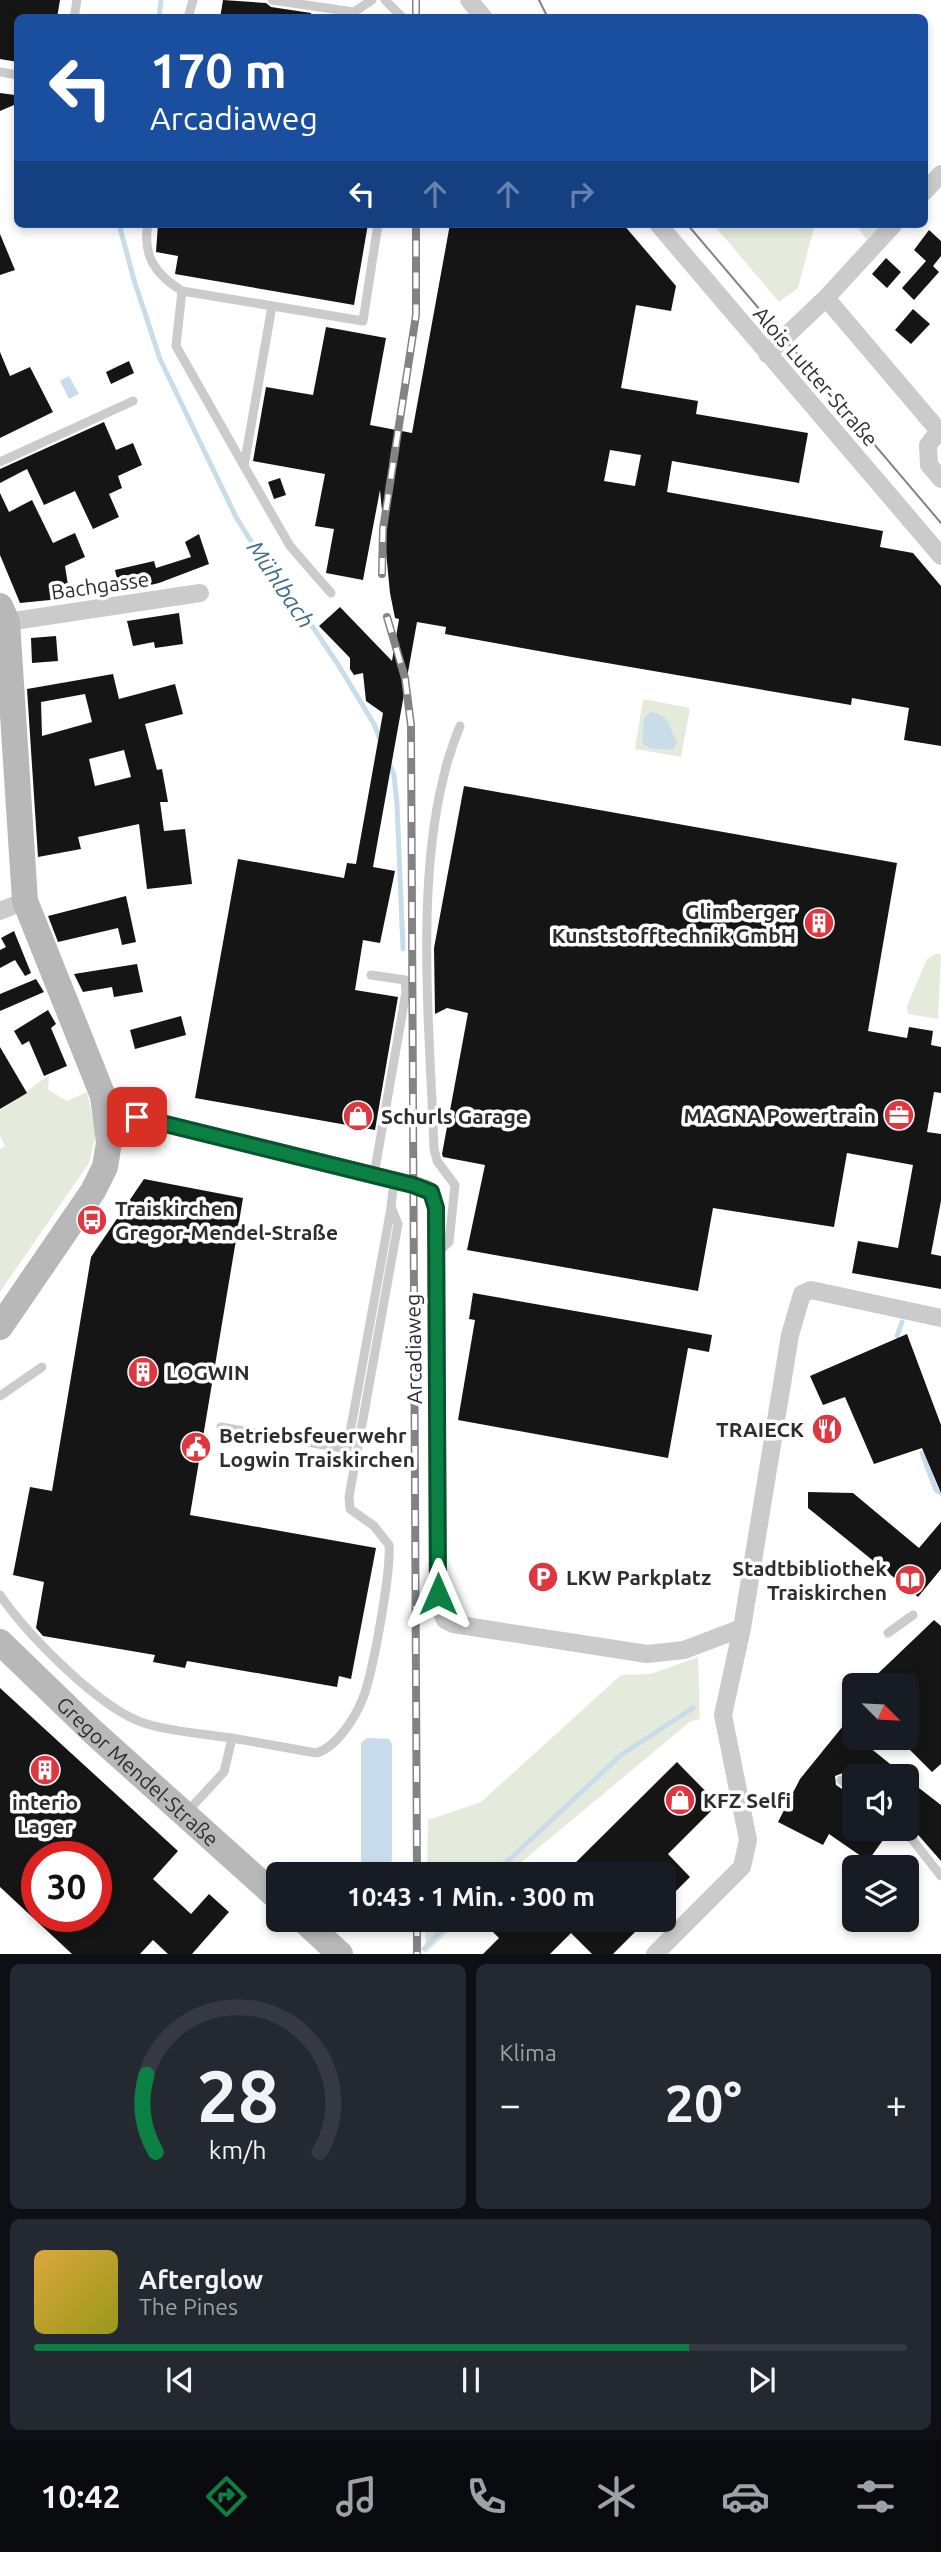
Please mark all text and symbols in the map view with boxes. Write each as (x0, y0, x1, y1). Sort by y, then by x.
icon: left (35, 42, 126, 133)
text: 170 m (150, 42, 287, 97)
text: Arcadiaweg (150, 100, 318, 136)
icon: left (343, 175, 381, 213)
icon: ahead (416, 175, 454, 213)
icon: ahead (489, 175, 527, 213)
icon: right (562, 175, 600, 213)
street label: Alois Lutter-Straße (749, 301, 883, 451)
water label: Mühlbach (243, 536, 319, 632)
street label: Bachgasse (50, 566, 150, 604)
place label: Glimberger Kunststofftechnik GmbH (552, 899, 796, 947)
building icon: Glimberger Kunststofftechnik GmbH (802, 906, 836, 940)
pin (107, 1087, 167, 1147)
icon: arrive (118, 1098, 156, 1136)
office icon: MAGNA Powertrain (882, 1098, 916, 1132)
shop icon: Schurls Garage (341, 1099, 375, 1133)
place label: MAGNA Powertrain (684, 1103, 876, 1127)
place label: Schurls Garage (381, 1104, 528, 1128)
place label: Traiskirchen Gregor-Mendel-Straße (115, 1196, 338, 1244)
bus stop icon: Traiskirchen Gregor-Mendel-Straße (75, 1203, 109, 1237)
street label: Arcadiaweg (400, 1294, 426, 1404)
building icon: LOGWIN (126, 1355, 160, 1389)
place label: LOGWIN (166, 1360, 250, 1384)
restaurant icon: TRAIECK (810, 1412, 844, 1446)
place label: TRAIECK (716, 1417, 804, 1441)
place label: Betriebsfeuerwehr Logwin Traiskirchen (219, 1423, 415, 1471)
public building icon: Betriebsfeuerwehr Logwin Traiskirchen (179, 1430, 213, 1464)
place label: Stadtbibliothek Traiskirchen (732, 1556, 887, 1604)
position arrow (401, 1557, 475, 1631)
parking icon: LKW Parkplatz (526, 1560, 560, 1594)
library icon: Stadtbibliothek Traiskirchen (893, 1563, 927, 1597)
place label: LKW Parkplatz (566, 1565, 711, 1589)
north arrow (842, 1673, 919, 1750)
map controls (842, 1673, 919, 1932)
street label: Gregor Mendel-Straße (52, 1692, 224, 1851)
building icon: interio Lager (28, 1753, 62, 1787)
button: sound (842, 1764, 919, 1841)
shop icon: KFZ Selfi (663, 1783, 697, 1817)
place label: KFZ Selfi (703, 1788, 791, 1812)
place label: interio Lager (12, 1790, 78, 1838)
speed limit sign: 30 (21, 1841, 112, 1932)
button: layers (842, 1855, 919, 1932)
text: 10:43 · 1 Min. · 300 m (347, 1882, 595, 1911)
text: Klima (500, 2040, 557, 2065)
text: 28 (197, 2055, 279, 2137)
text: 20° (665, 2074, 742, 2132)
text: − (500, 2083, 521, 2125)
text: + (886, 2083, 907, 2125)
text: km/h (209, 2136, 267, 2164)
text: Afterglow (139, 2265, 263, 2294)
text: The Pines (139, 2294, 238, 2319)
icon: previous (161, 2361, 199, 2399)
icon: pause (452, 2361, 490, 2399)
icon: next (743, 2361, 781, 2399)
icon: directions (202, 2472, 251, 2521)
icon: music (332, 2472, 381, 2521)
icon: phone (462, 2472, 511, 2521)
icon: climate (592, 2472, 641, 2521)
icon: car (721, 2472, 770, 2521)
icon: filters (851, 2472, 900, 2521)
text: 10:42 (40, 2478, 121, 2514)

